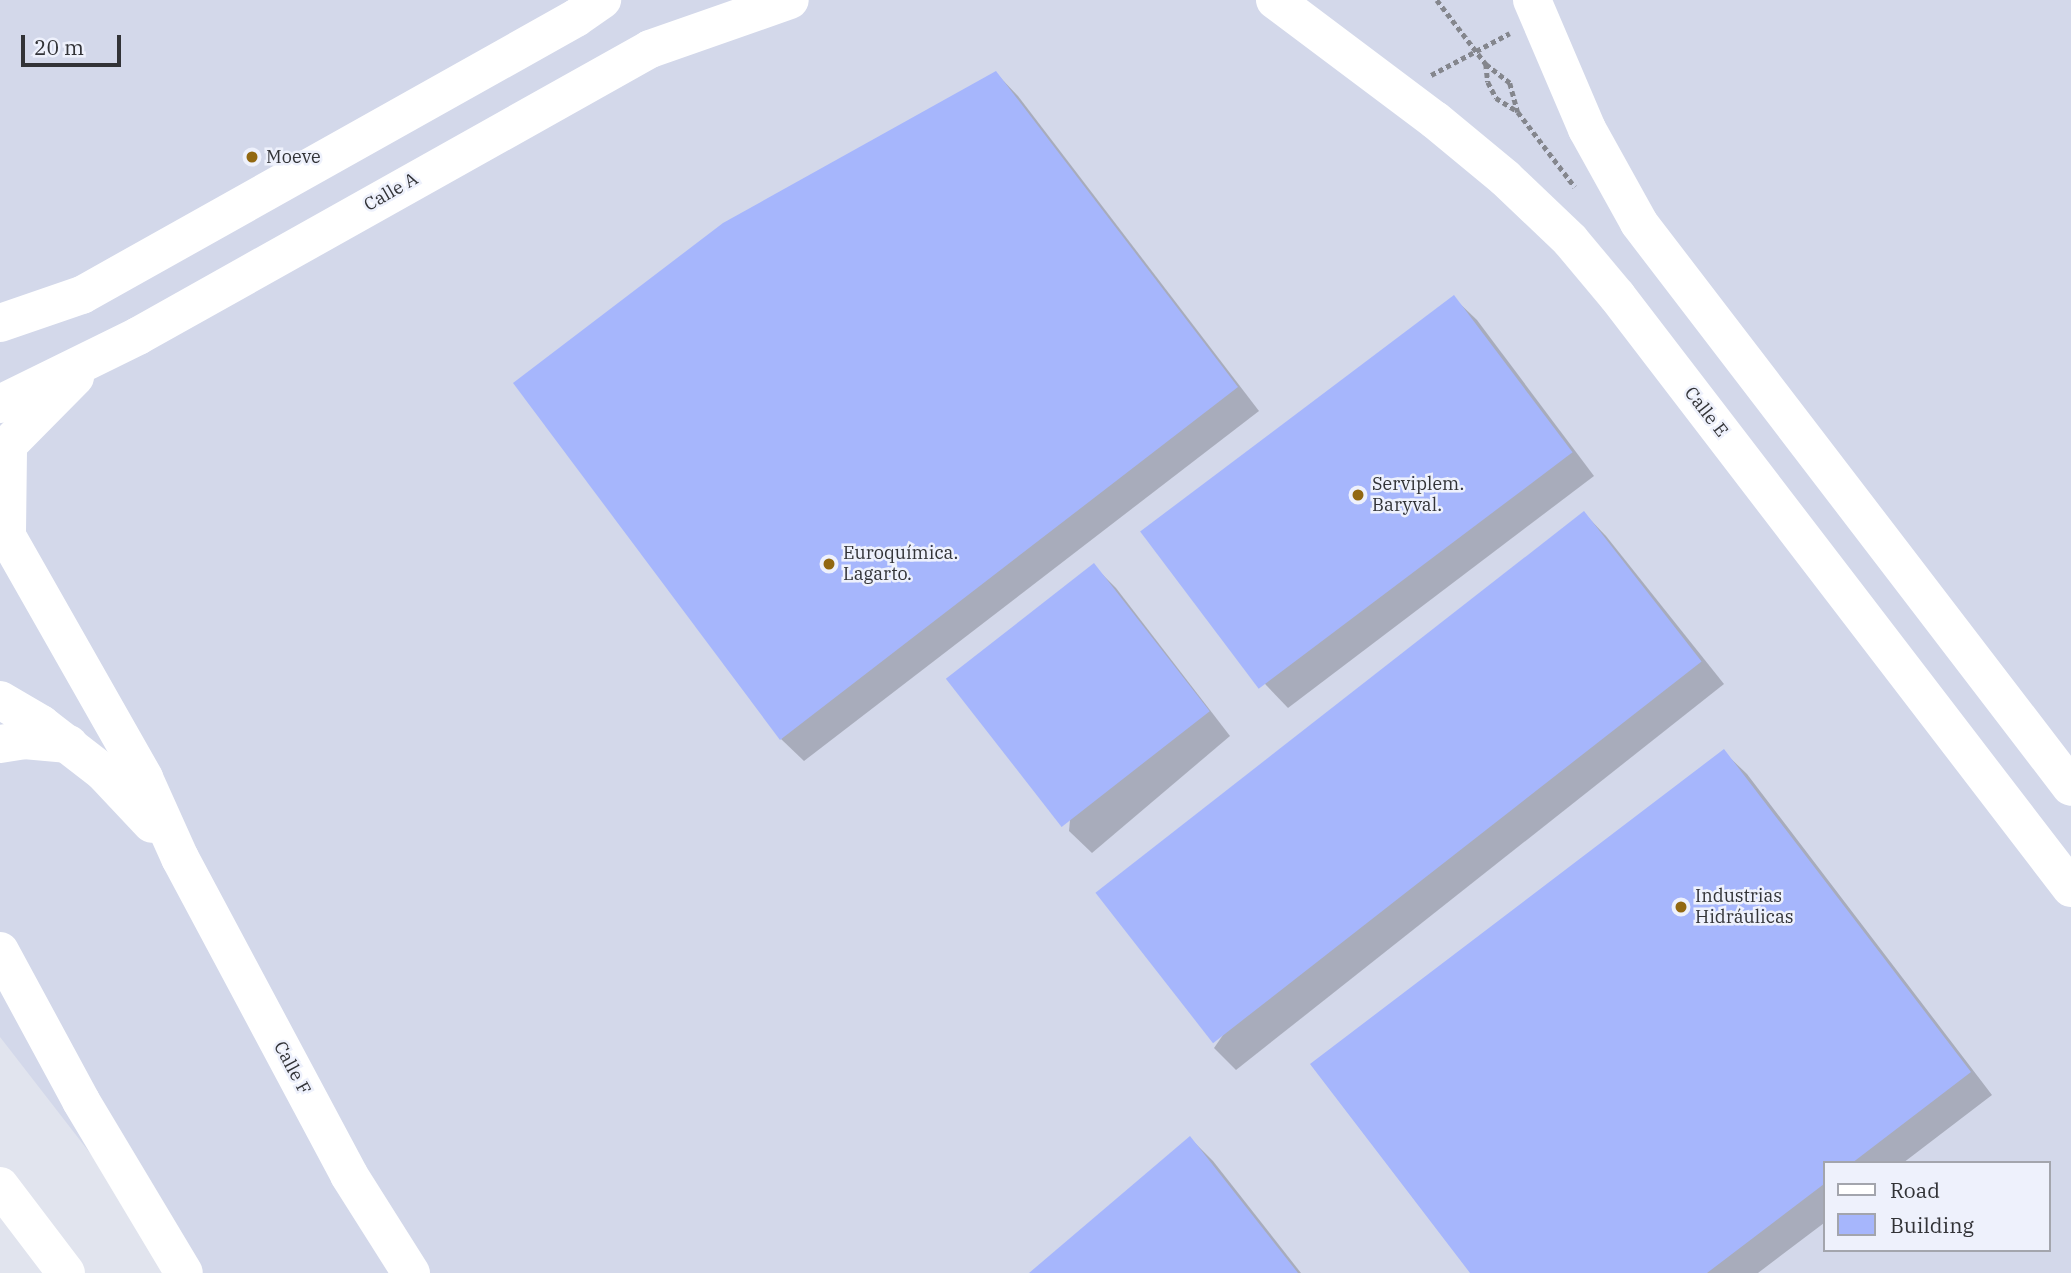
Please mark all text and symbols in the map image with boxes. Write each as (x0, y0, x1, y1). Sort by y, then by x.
scale bar (24, 21, 124, 65)
text: 20 m (34, 33, 84, 61)
place label: Moeve (266, 146, 321, 168)
marker: Moeve (244, 149, 260, 165)
street label: Calle A (360, 168, 422, 216)
street label: Calle E (1680, 383, 1732, 441)
place label: Serviplem. Baryval. (1372, 474, 1464, 516)
marker: Serviplem. Baryval. (1350, 487, 1366, 503)
place label: Euroquímica. Lagarto. (843, 543, 958, 586)
marker: Euroquímica. Lagarto. (821, 556, 837, 572)
place label: Industrias Hidráulicas (1695, 886, 1794, 928)
marker: Industrias Hidráulicas (1673, 899, 1689, 915)
street label: Calle F (269, 1038, 315, 1098)
legend (1822, 1161, 2050, 1252)
text: Road (1890, 1176, 1940, 1204)
text: Building (1890, 1211, 1974, 1239)

